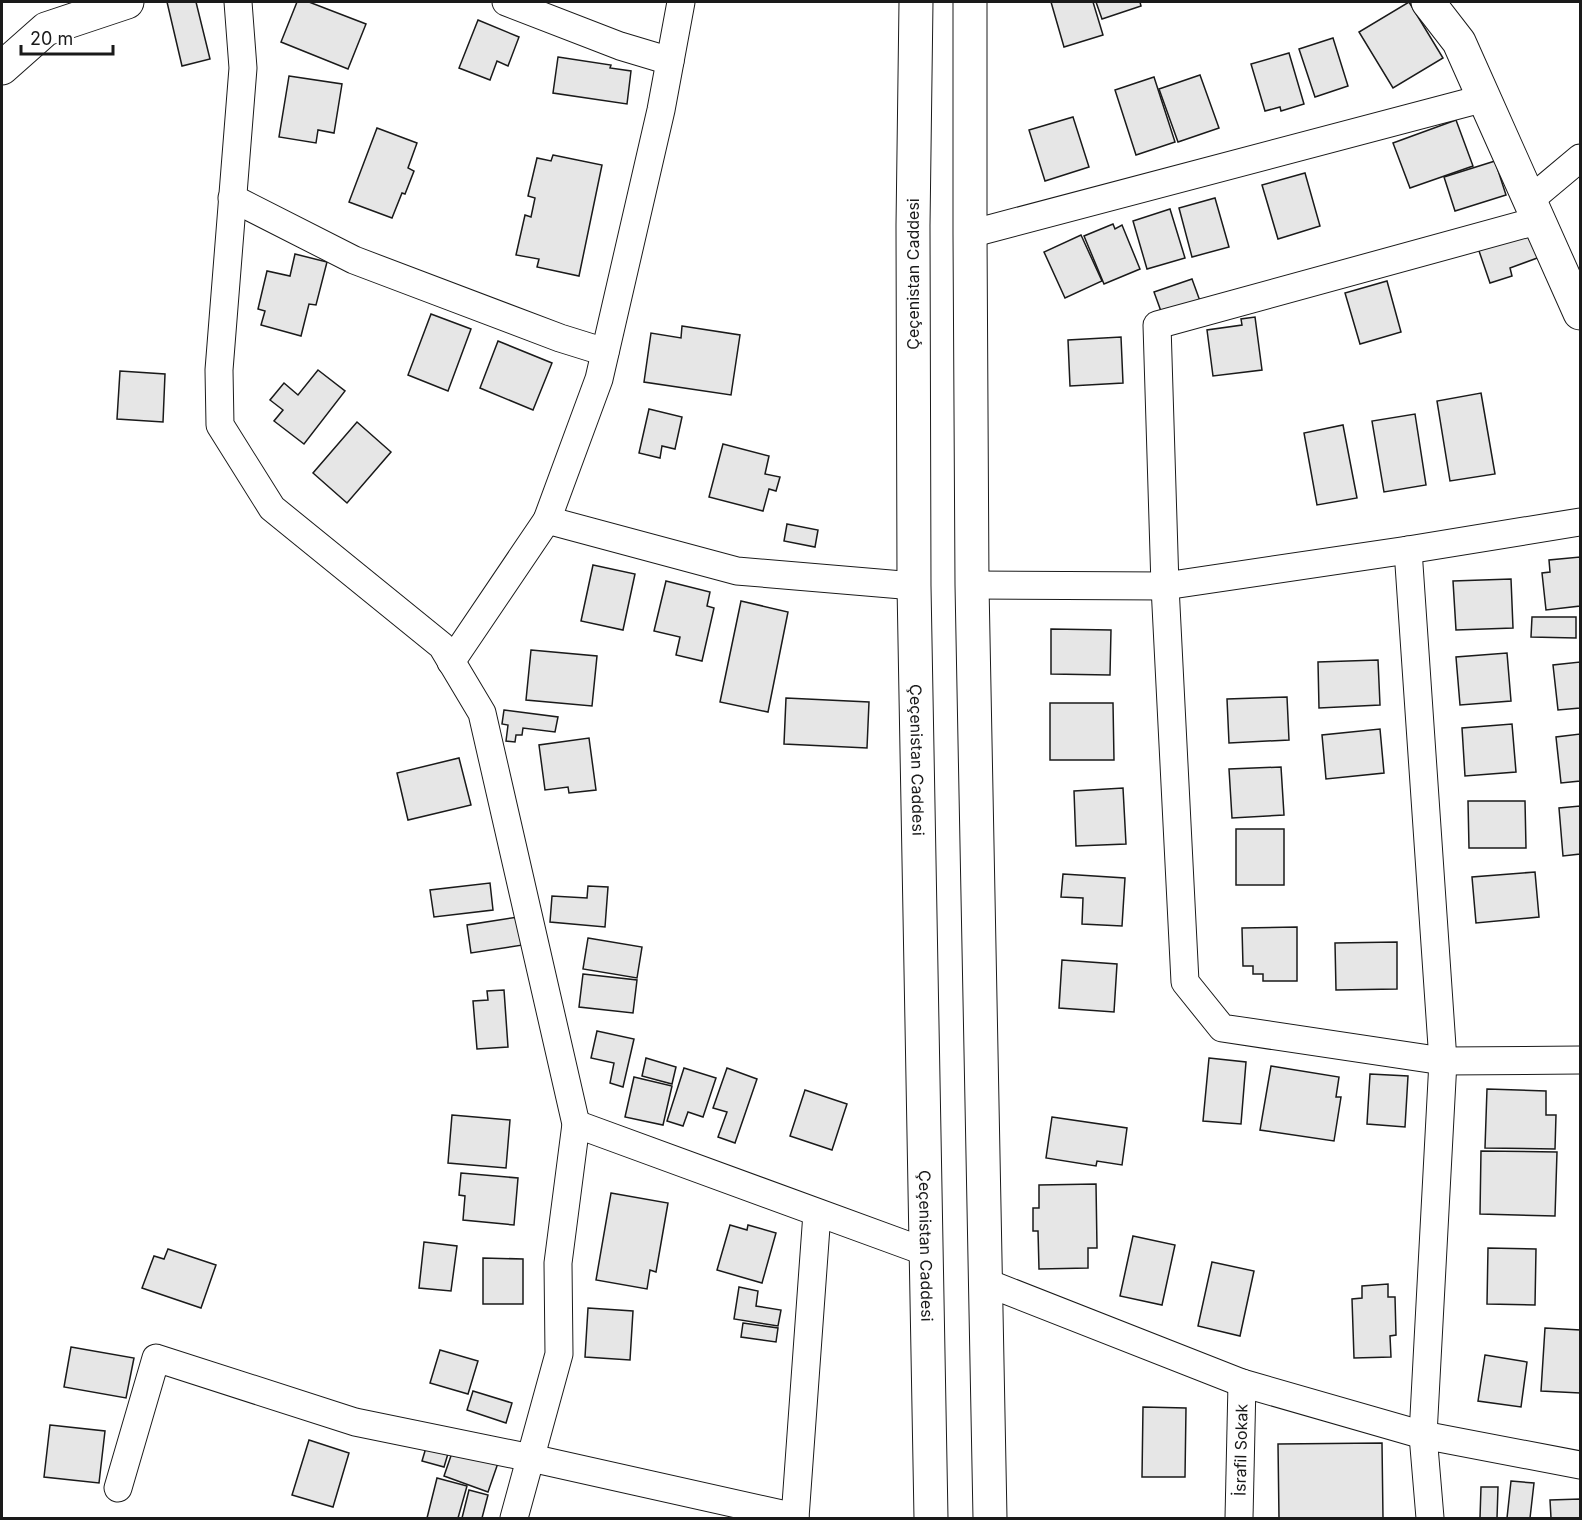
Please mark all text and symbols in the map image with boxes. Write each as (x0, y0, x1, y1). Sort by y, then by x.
scale bar (21, 18, 112, 56)
text: 20 m (30, 28, 73, 49)
street label: Çeçenistan Caddesi (903, 198, 923, 350)
street label: Çeçenistan Caddesi (906, 684, 929, 836)
street label: Çeçenistan Caddesi (915, 1170, 937, 1322)
street label: İsrafil Sokak (1229, 1403, 1252, 1496)

